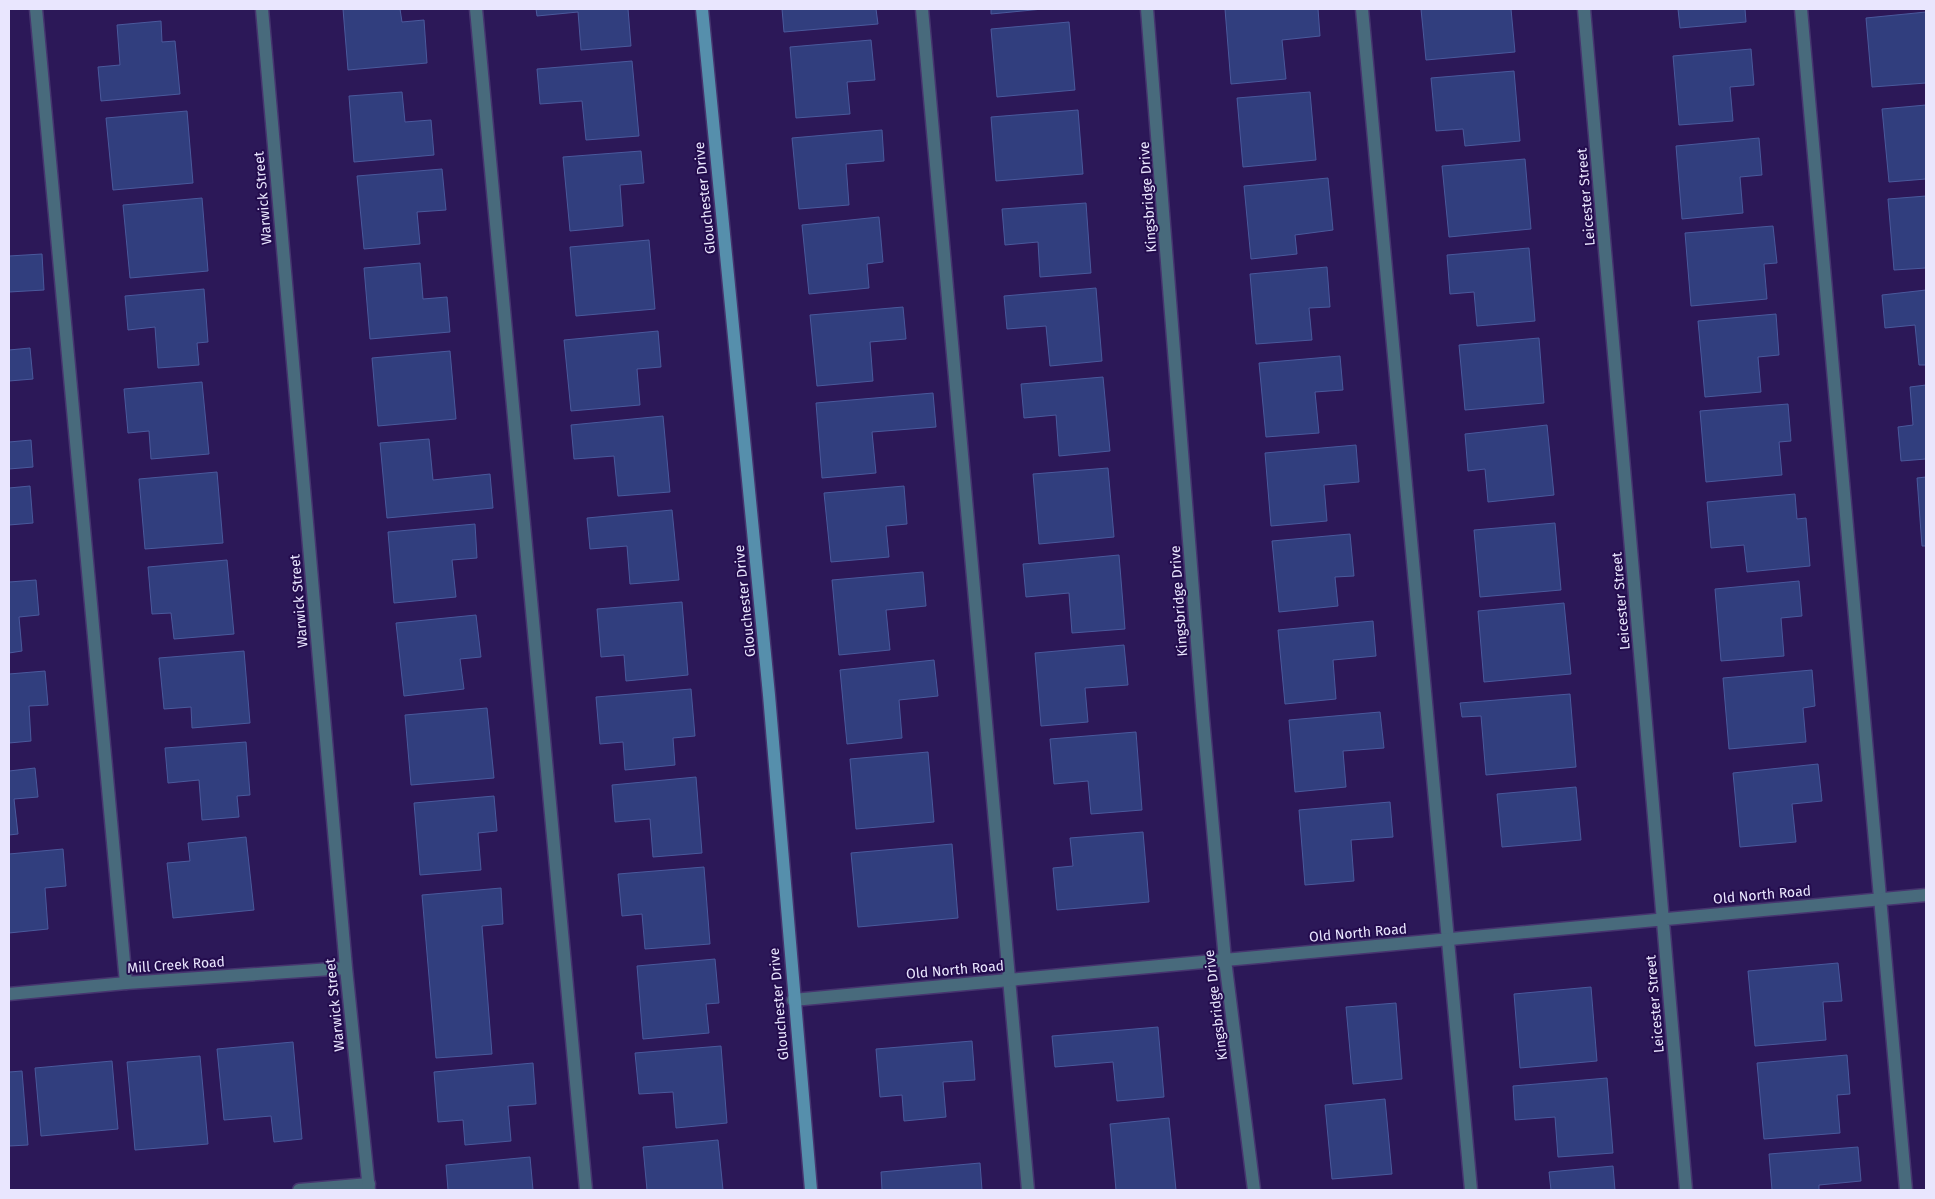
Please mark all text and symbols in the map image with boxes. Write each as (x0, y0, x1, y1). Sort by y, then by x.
street label: Glouchester Drive (691, 141, 719, 255)
street label: Kingsbridge Drive (1136, 141, 1160, 253)
street label: Leicester Street (1573, 146, 1599, 247)
street label: Warwick Street (250, 150, 276, 245)
street label: Glouchester Drive (731, 544, 759, 658)
street label: Kingsbridge Drive (1167, 545, 1191, 657)
street label: Leicester Street (1608, 550, 1634, 651)
street label: Warwick Street (286, 553, 312, 648)
street label: Old North Road (1712, 882, 1812, 908)
street label: Old North Road (1308, 920, 1408, 946)
street label: Glouchester Drive (766, 947, 792, 1061)
street label: Kingsbridge Drive (1201, 949, 1231, 1061)
street label: Mill Creek Road (127, 953, 225, 977)
street label: Leicester Street (1642, 953, 1668, 1054)
street label: Warwick Street (322, 957, 348, 1052)
street label: Old North Road (905, 957, 1005, 983)

